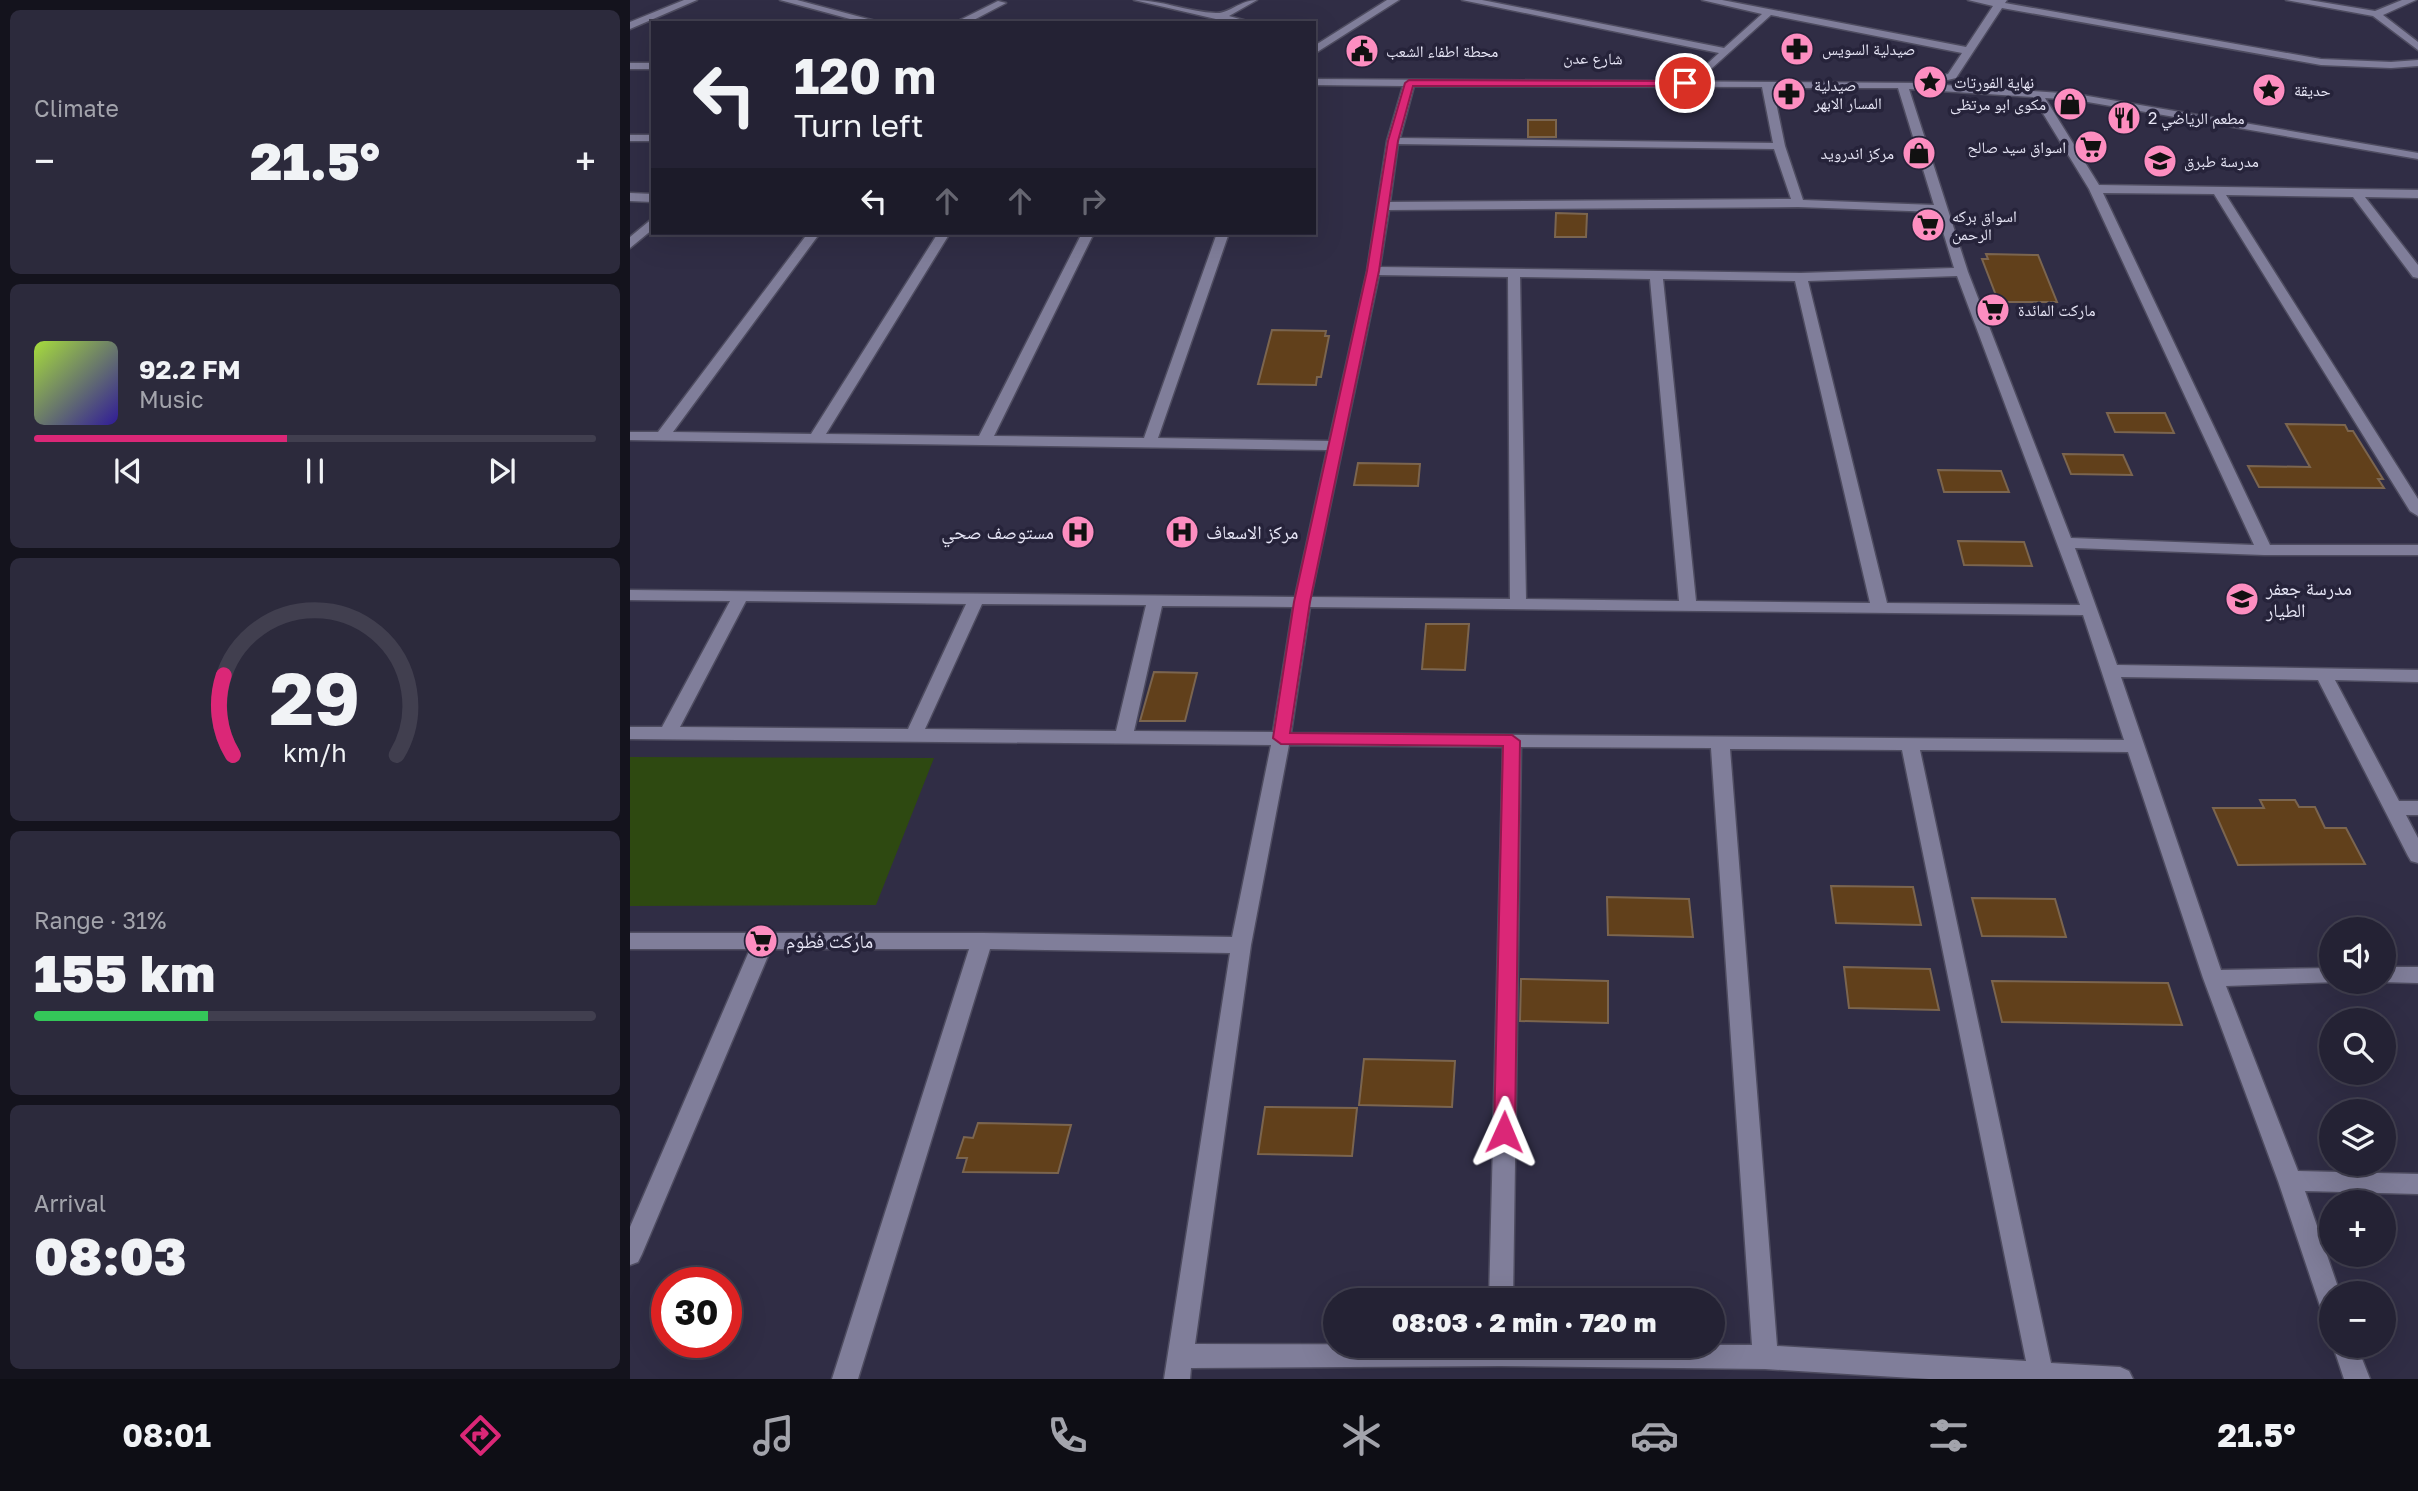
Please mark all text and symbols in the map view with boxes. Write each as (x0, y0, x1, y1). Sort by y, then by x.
pharmacy icon: صيدلية السويس (1778, 30, 1816, 68)
public building icon: محطة اطفاء الشعب (1343, 32, 1381, 70)
place label: صيدلية السويس (1822, 39, 1915, 60)
place label: محطة اطفاء الشعب (1386, 41, 1498, 61)
text: 120 m (794, 46, 936, 105)
street label: شارع عدن (1563, 47, 1623, 70)
icon: left (679, 49, 770, 140)
pin (1655, 53, 1715, 113)
place icon: نهاية الفورتات (1911, 63, 1949, 101)
icon: arrive (1666, 64, 1704, 102)
place icon: حديقة (2250, 71, 2288, 109)
place label: نهاية الفورتات (1954, 72, 2034, 92)
pharmacy icon: صيدلية المسار الابهر (1770, 75, 1808, 113)
place label: صيدلية المسار الابهر (1813, 75, 1882, 113)
place label: حديقة (2294, 80, 2331, 100)
shop icon: مكوى ابو مرتظى (2051, 85, 2089, 123)
text: Climate (34, 94, 119, 122)
place label: مكوى ابو مرتظى (1950, 94, 2046, 115)
restaurant icon: مطعم الرياضي 2 (2105, 99, 2143, 137)
text: Turn left (794, 106, 923, 144)
place label: مطعم الرياضي 2 (2148, 108, 2244, 131)
supermarket icon: اسواق سيد صالح (2072, 128, 2110, 166)
text: 21.5° (250, 129, 380, 191)
shop icon: مركز اندرويد (1900, 134, 1938, 172)
place label: اسواق سيد صالح (1967, 137, 2066, 158)
text: − (34, 138, 55, 183)
text: + (575, 138, 596, 183)
school or university icon: مدرسة طبرق (2141, 142, 2179, 180)
place label: مركز اندرويد (1821, 143, 1894, 163)
place label: مدرسة طبرق (2184, 151, 2259, 172)
icon: left (855, 182, 893, 220)
icon: ahead (928, 182, 966, 220)
icon: ahead (1001, 182, 1039, 220)
icon: right (1074, 182, 1112, 220)
supermarket icon: اسواق بركه الرحمن (1909, 206, 1947, 244)
place label: اسواق بركه الرحمن (1952, 206, 2017, 245)
supermarket icon: ماركت المائدة (1974, 291, 2012, 329)
place label: ماركت المائدة (2018, 300, 2096, 320)
text: 92.2 FM (139, 354, 241, 385)
text: Music (139, 385, 204, 413)
icon: previous (109, 452, 147, 490)
icon: pause (296, 452, 334, 490)
icon: next (483, 452, 521, 490)
hospital icon: مستوصف صحي (1059, 513, 1097, 551)
hospital icon: مركز الاسعاف (1163, 513, 1201, 551)
place label: مستوصف صحي (941, 520, 1054, 548)
place label: مركز الاسعاف (1206, 520, 1298, 544)
place label: مدرسة جعفر الطيار (2265, 576, 2352, 622)
school or university icon: مدرسة جعفر الطيار (2223, 580, 2261, 618)
text: 29 (270, 655, 360, 742)
text: km/h (283, 737, 347, 768)
text: Range · 31% (34, 906, 166, 934)
map controls (2319, 917, 2396, 1358)
button: sound (2319, 917, 2396, 994)
supermarket icon: ماركت فطوم (742, 922, 780, 960)
place label: ماركت فطوم (786, 929, 873, 955)
text: 155 km (34, 941, 215, 1003)
button: search (2319, 1008, 2396, 1085)
position arrow (1467, 1095, 1541, 1169)
button: layers (2319, 1099, 2396, 1176)
text: Arrival (34, 1189, 106, 1217)
button: + (2319, 1190, 2396, 1267)
text: 08:03 (34, 1224, 187, 1286)
speed limit sign: 30 (651, 1267, 742, 1358)
button: − (2319, 1281, 2396, 1358)
text: 08:03 · 2 min · 720 m (1392, 1307, 1656, 1338)
icon: directions (456, 1411, 505, 1460)
icon: music (749, 1411, 798, 1460)
icon: phone (1043, 1411, 1092, 1460)
icon: climate (1337, 1411, 1386, 1460)
icon: car (1630, 1411, 1679, 1460)
icon: filters (1924, 1411, 1973, 1460)
text: 08:01 (122, 1416, 211, 1454)
text: 21.5° (2217, 1416, 2296, 1454)

